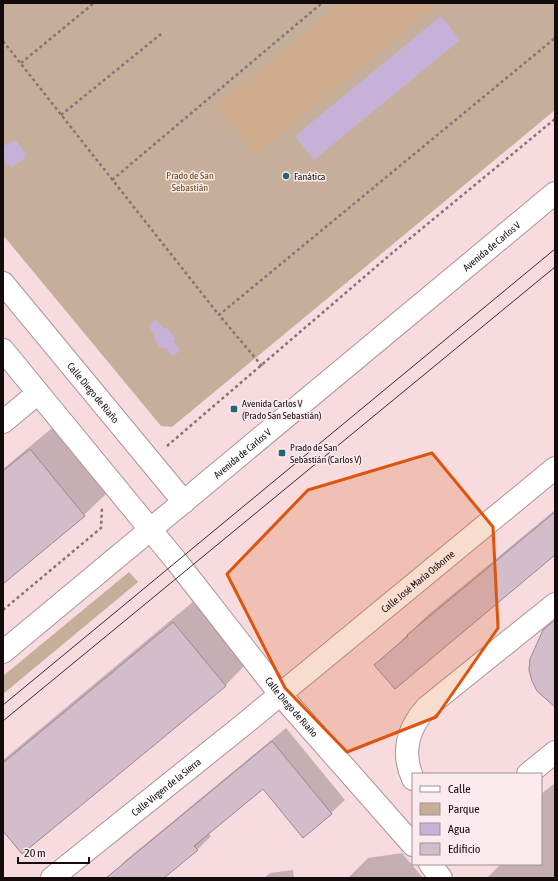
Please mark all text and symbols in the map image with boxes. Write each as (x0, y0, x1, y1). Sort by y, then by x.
park label: Prado de San Sebastián (166, 170, 214, 193)
marker: Fanática (281, 171, 291, 181)
place label: Fanática (294, 171, 326, 182)
street label: Avenida de Carlos V (461, 219, 523, 273)
street label: Calle Diego de Riaño (65, 360, 121, 425)
place label: Avenida Carlos V (Prado San Sebastián) (242, 398, 321, 421)
marker: Avenida Carlos V (Prado San Sebastián) (229, 404, 239, 414)
street label: Avenida de Carlos V (212, 426, 273, 481)
place label: Prado de San Sebastián (Carlos V) (290, 442, 362, 465)
marker: Prado de San Sebastián (Carlos V) (277, 448, 287, 458)
street label: Calle José María Osborne (379, 548, 457, 615)
street label: Calle Diego de Riaño (263, 675, 320, 739)
street label: Calle Virgen de la Sierra (129, 756, 203, 818)
legend (412, 773, 542, 865)
text: Calle (448, 782, 471, 796)
text: Parque (448, 802, 480, 816)
text: Agua (448, 822, 470, 836)
scale bar (18, 839, 89, 865)
text: Edificio (448, 842, 481, 856)
text: 20 m (24, 846, 46, 860)

